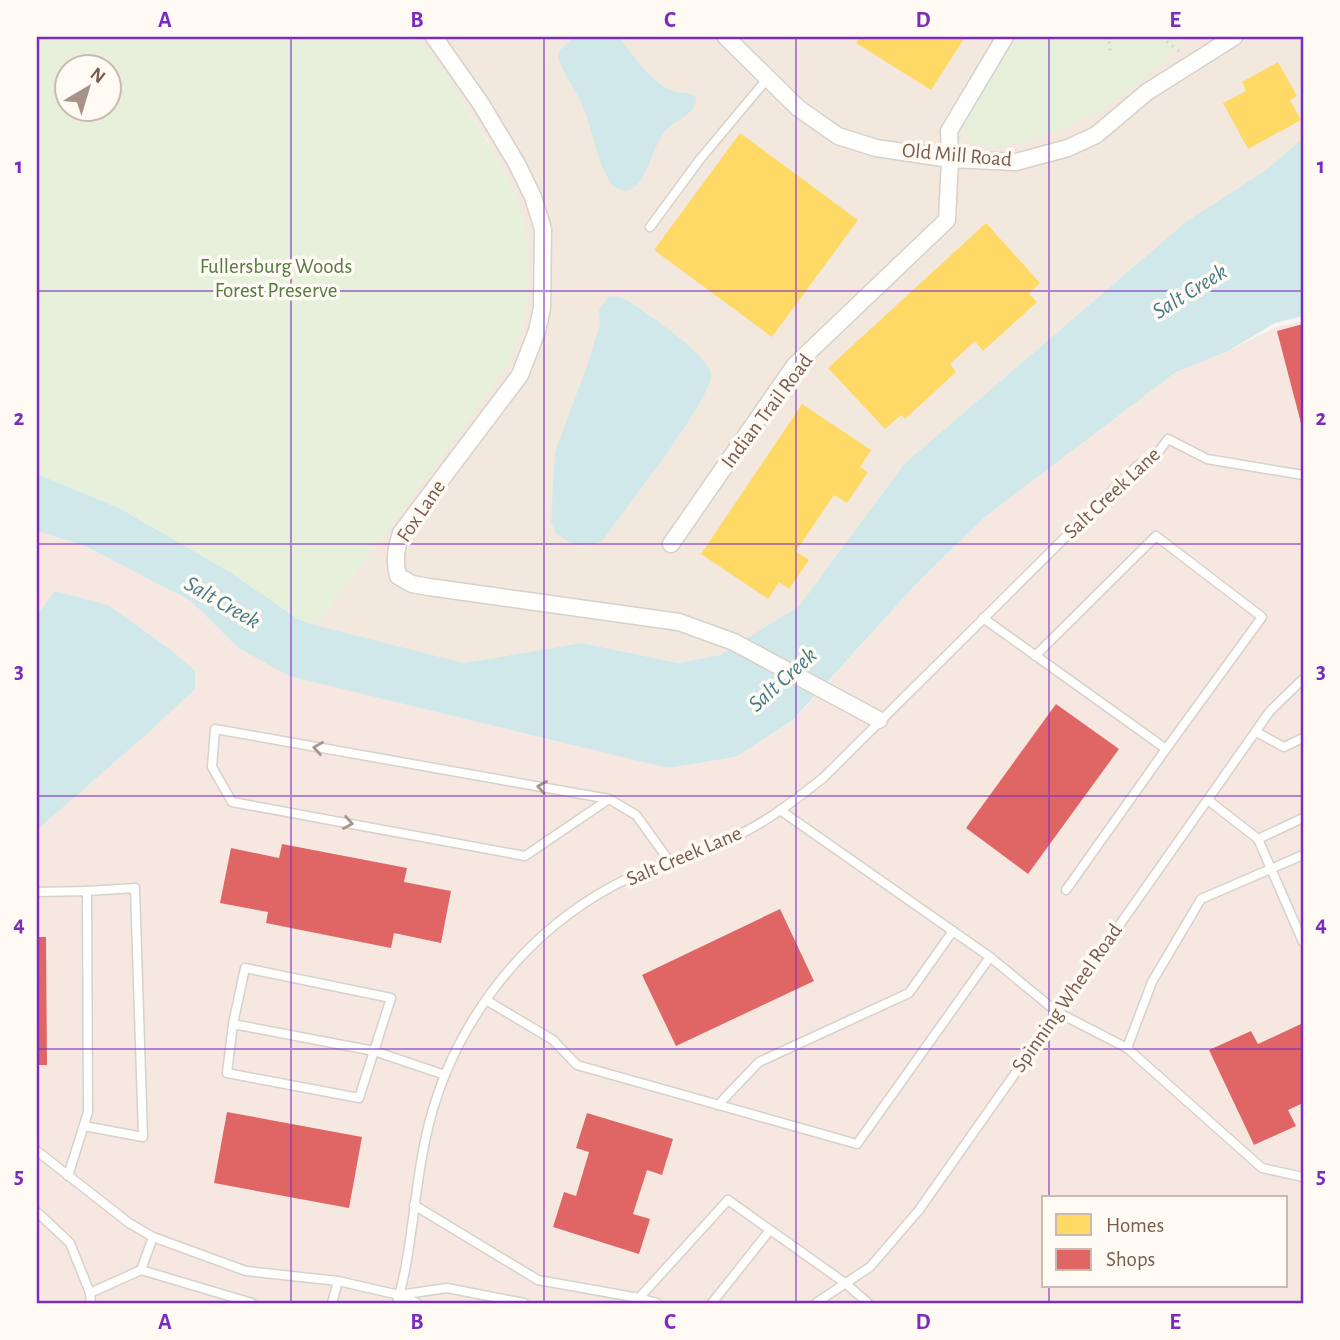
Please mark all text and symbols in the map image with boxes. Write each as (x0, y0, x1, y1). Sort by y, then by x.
text: A (158, 9, 172, 32)
text: B (410, 9, 424, 32)
text: C (664, 9, 676, 32)
text: D (915, 9, 931, 32)
text: E (1169, 9, 1181, 32)
north arrow (52, 52, 122, 122)
text: N (86, 64, 109, 87)
street label: Old Mill Road (901, 140, 1013, 170)
text: 1 (15, 155, 23, 178)
text: 1 (1317, 155, 1325, 178)
park label: Fullersburg Woods Forest Preserve (200, 256, 352, 301)
water label: Salt Creek (1149, 260, 1232, 324)
street label: Indian Trail Road (717, 350, 817, 472)
text: 2 (14, 407, 25, 430)
text: 2 (1316, 407, 1327, 430)
street label: Salt Creek Lane (1060, 443, 1164, 543)
street label: Fox Lane (393, 476, 449, 546)
water label: Salt Creek (180, 572, 264, 634)
water label: Salt Creek (744, 643, 822, 716)
text: 3 (14, 660, 24, 683)
text: 3 (1316, 660, 1326, 683)
one-way arrow (312, 741, 324, 756)
one-way arrow (536, 780, 548, 795)
one-way arrow (342, 815, 354, 830)
street label: Salt Creek Lane (623, 822, 745, 890)
text: 4 (13, 913, 25, 936)
text: 4 (1315, 913, 1327, 936)
street label: Spinning Wheel Road (1008, 920, 1126, 1076)
text: 5 (14, 1165, 24, 1188)
text: 5 (1316, 1165, 1326, 1188)
legend (1042, 1196, 1288, 1288)
text: Homes (1106, 1215, 1164, 1236)
text: Shops (1106, 1249, 1155, 1270)
text: A (158, 1311, 172, 1334)
text: B (410, 1311, 424, 1334)
text: C (664, 1311, 676, 1334)
text: D (915, 1311, 931, 1334)
text: E (1169, 1311, 1181, 1334)

